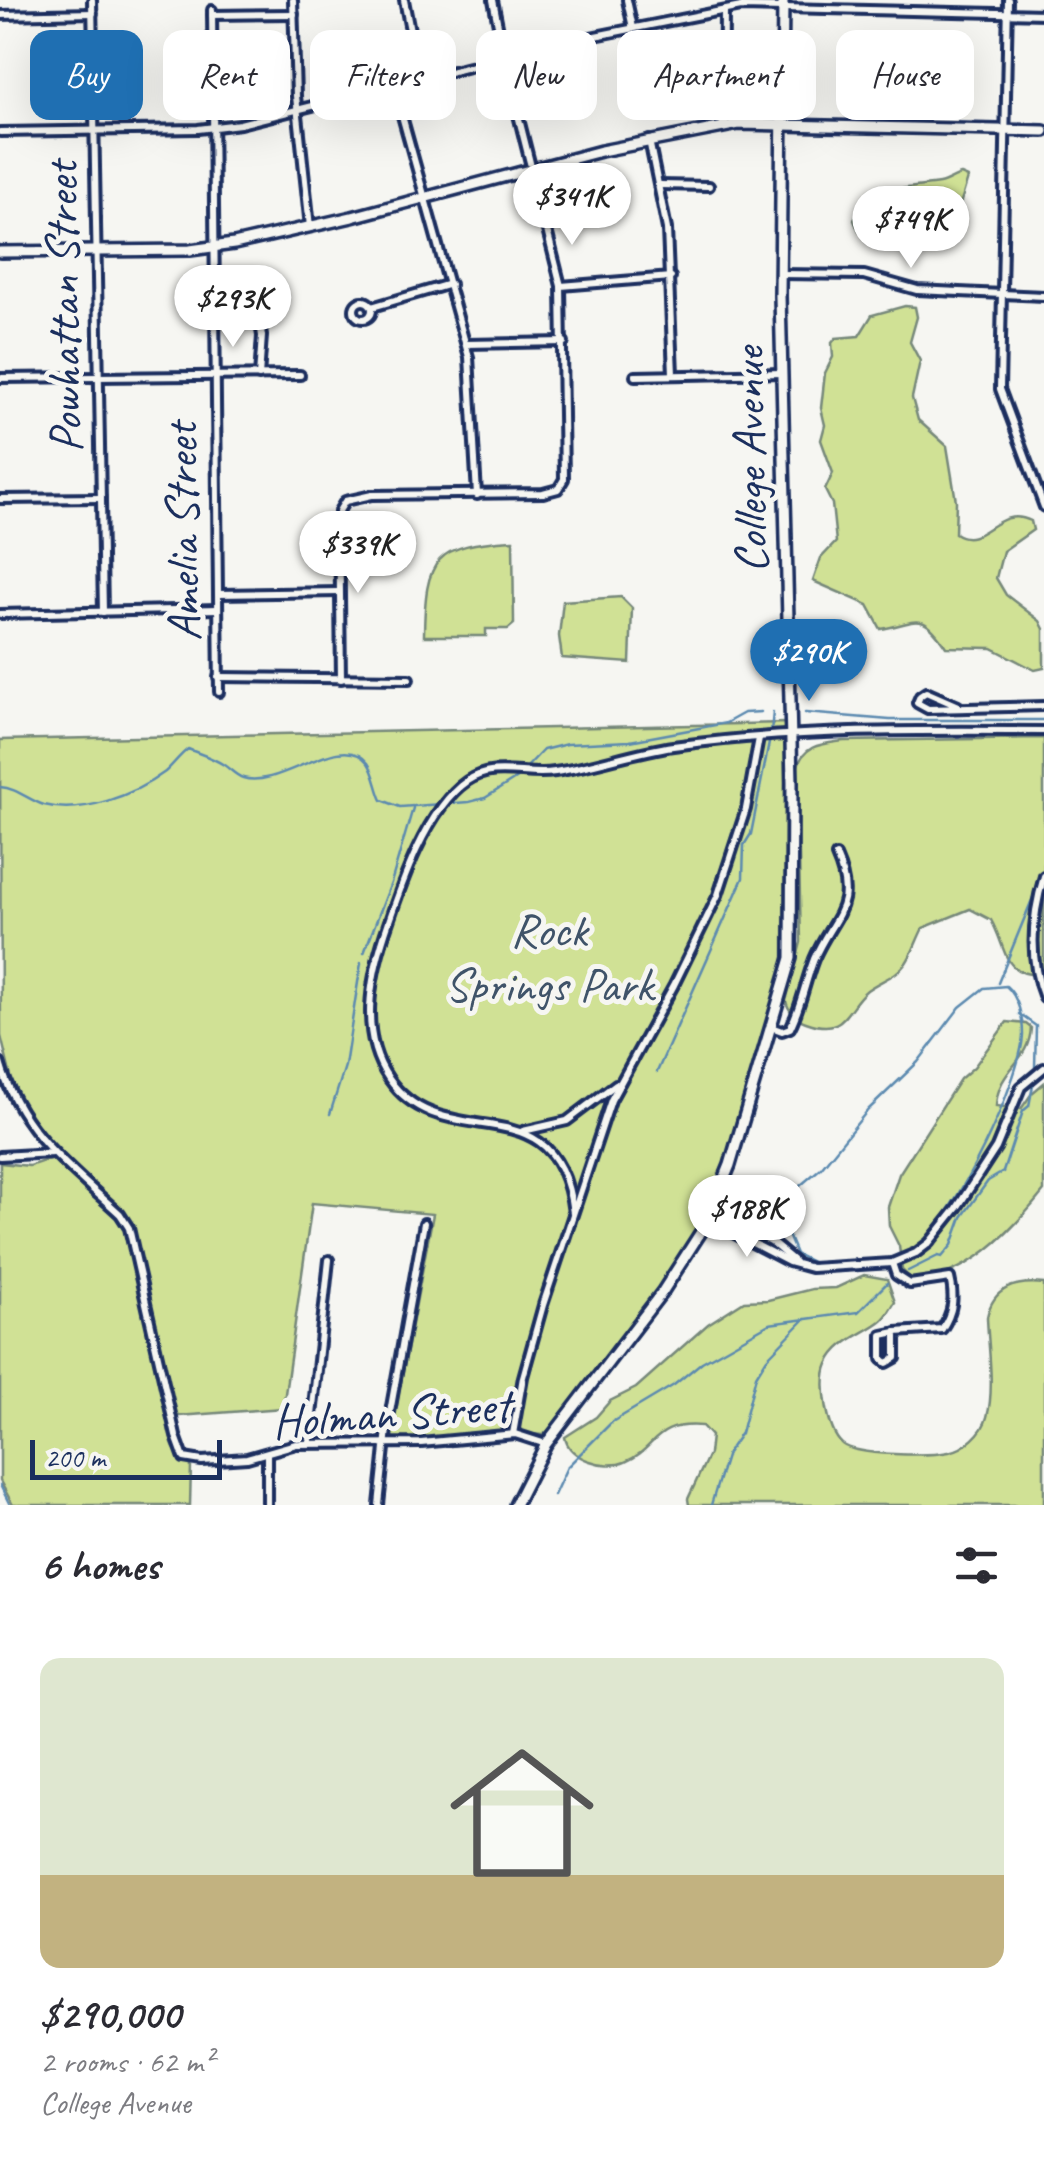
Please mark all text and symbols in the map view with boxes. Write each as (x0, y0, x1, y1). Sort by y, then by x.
chip: Buy (30, 30, 143, 120)
chip: Rent (163, 30, 290, 120)
chip: Filters (310, 30, 456, 120)
chip: New (476, 30, 597, 120)
chip: Apartment (617, 30, 816, 120)
chip: House (836, 30, 974, 120)
street label: Powhattan Street (30, 157, 96, 453)
pin: $341K (502, 163, 642, 248)
text: $341K (535, 175, 609, 216)
pin: $749K (841, 186, 981, 271)
text: $749K (874, 198, 948, 239)
pin: $293K (163, 265, 303, 350)
text: $293K (196, 277, 270, 318)
street label: College Avenue (717, 343, 781, 574)
street label: Amelia Street (150, 418, 214, 642)
pin: $339K (288, 511, 428, 596)
text: $339K (321, 523, 395, 564)
pin: $290K (739, 619, 879, 704)
text: $290K (772, 631, 846, 672)
park label: Rock Springs Park (445, 900, 657, 1015)
pin: $188K (677, 1175, 817, 1260)
text: $188K (710, 1187, 784, 1228)
street label: Holman Street (270, 1374, 518, 1451)
scale bar (30, 1435, 222, 1480)
text: 200 m (45, 1440, 105, 1475)
icon: filters (949, 1538, 1004, 1593)
text: 6 homes (40, 1539, 159, 1592)
icon: home (432, 1723, 612, 1903)
text: $290,000 (40, 1988, 180, 2041)
text: 2 rooms · 62 m² (40, 2041, 213, 2082)
text: College Avenue (40, 2082, 191, 2123)

